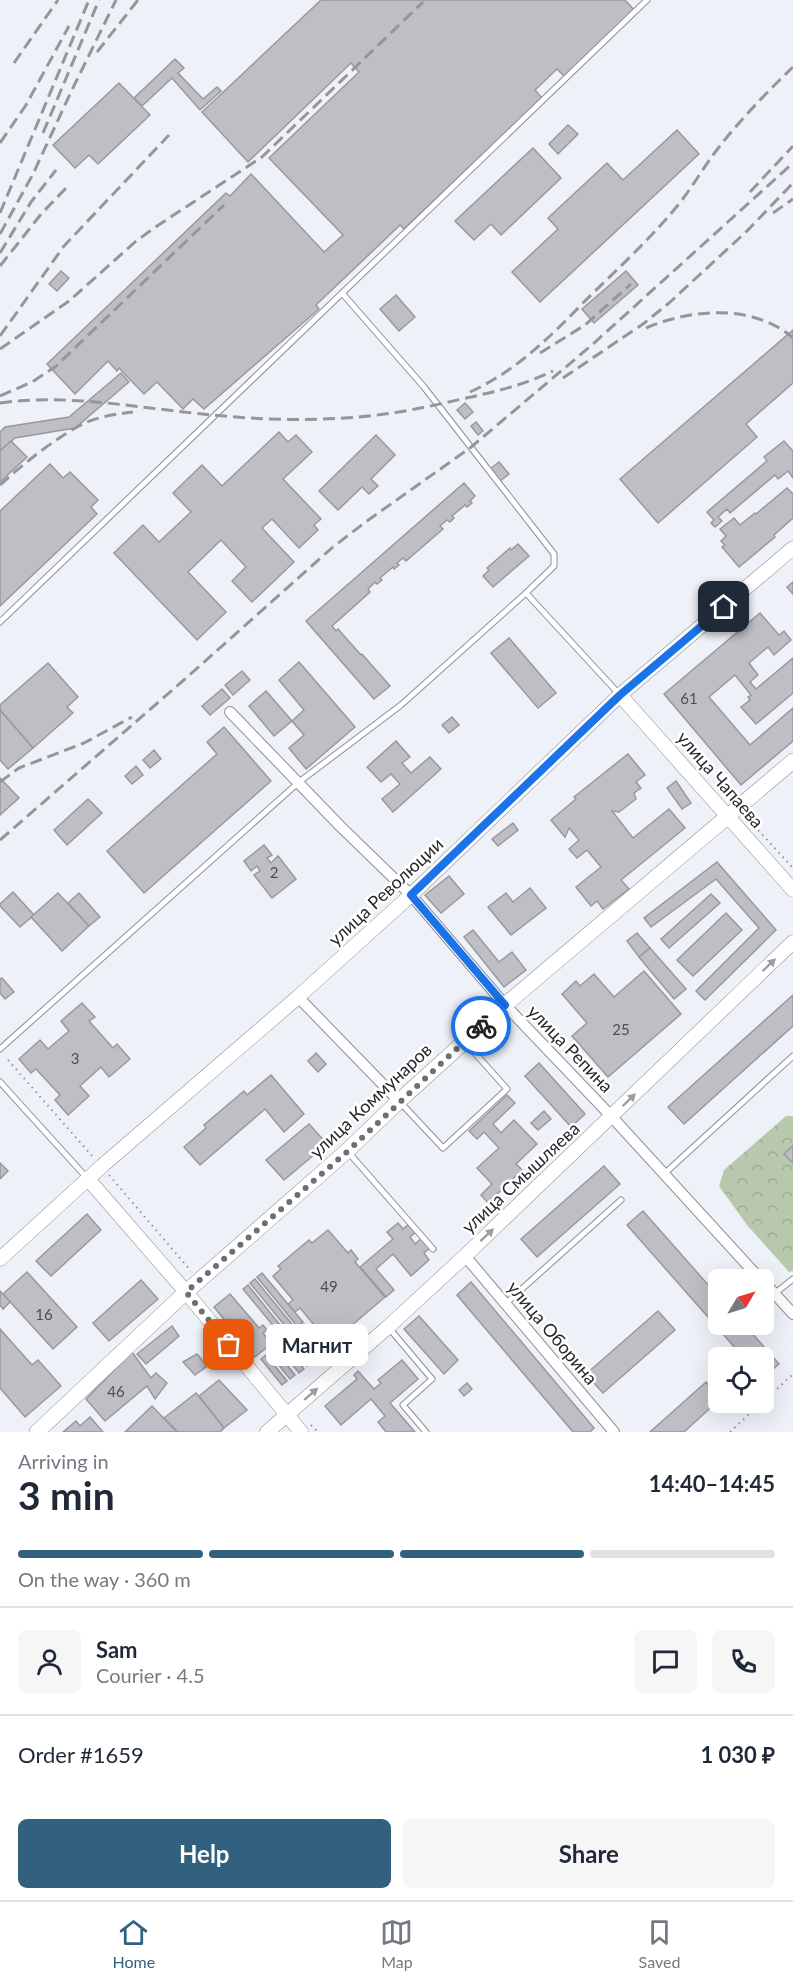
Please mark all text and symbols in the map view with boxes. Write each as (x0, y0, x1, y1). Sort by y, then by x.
pin (698, 581, 749, 632)
icon: home (707, 590, 740, 623)
house number: 61 (680, 689, 698, 707)
street label: улица Чапаева (673, 727, 769, 832)
street label: улица Революции (323, 833, 447, 950)
house number: 2 (270, 863, 278, 881)
one-way arrow (761, 959, 776, 972)
courier (451, 996, 511, 1056)
street label: улица Репина (523, 1000, 618, 1097)
icon: bike (465, 1010, 498, 1043)
house number: 25 (612, 1020, 630, 1038)
street label: улица Коммунаров (305, 1038, 436, 1162)
house number: 3 (71, 1049, 79, 1067)
one-way arrow (621, 1094, 635, 1108)
street label: улица Смышляева (457, 1117, 584, 1237)
one-way arrow (480, 1228, 495, 1242)
north arrow (708, 1269, 774, 1335)
map controls (708, 1269, 774, 1413)
street label: улица Оборина (503, 1276, 602, 1389)
house number: 49 (320, 1277, 338, 1295)
house number: 16 (35, 1305, 53, 1323)
pin (203, 1319, 254, 1370)
callout: Магнит (265, 1324, 367, 1366)
icon: bag (212, 1328, 245, 1361)
text: Магнит (282, 1333, 352, 1357)
button: locate (708, 1347, 774, 1413)
house number: 46 (107, 1382, 125, 1400)
one-way arrow (304, 1387, 319, 1400)
text: Arriving in (18, 1449, 109, 1473)
text: 14:40–14:45 (649, 1470, 775, 1497)
text: 3 min (18, 1472, 115, 1518)
text: On the way · 360 m (18, 1567, 191, 1591)
button: person (18, 1630, 81, 1693)
button: chat (634, 1630, 697, 1693)
button: phone (712, 1630, 775, 1693)
text: Sam (96, 1636, 138, 1663)
text: Courier · 4.5 (96, 1663, 205, 1687)
text: Order #1659 (18, 1741, 144, 1768)
text: 1 030 ₽ (700, 1741, 775, 1768)
button: Help (18, 1819, 391, 1888)
button: Share (403, 1819, 775, 1888)
tab: Home (113, 1916, 155, 1971)
tab: Map (380, 1916, 413, 1971)
tab: Saved (639, 1916, 680, 1971)

